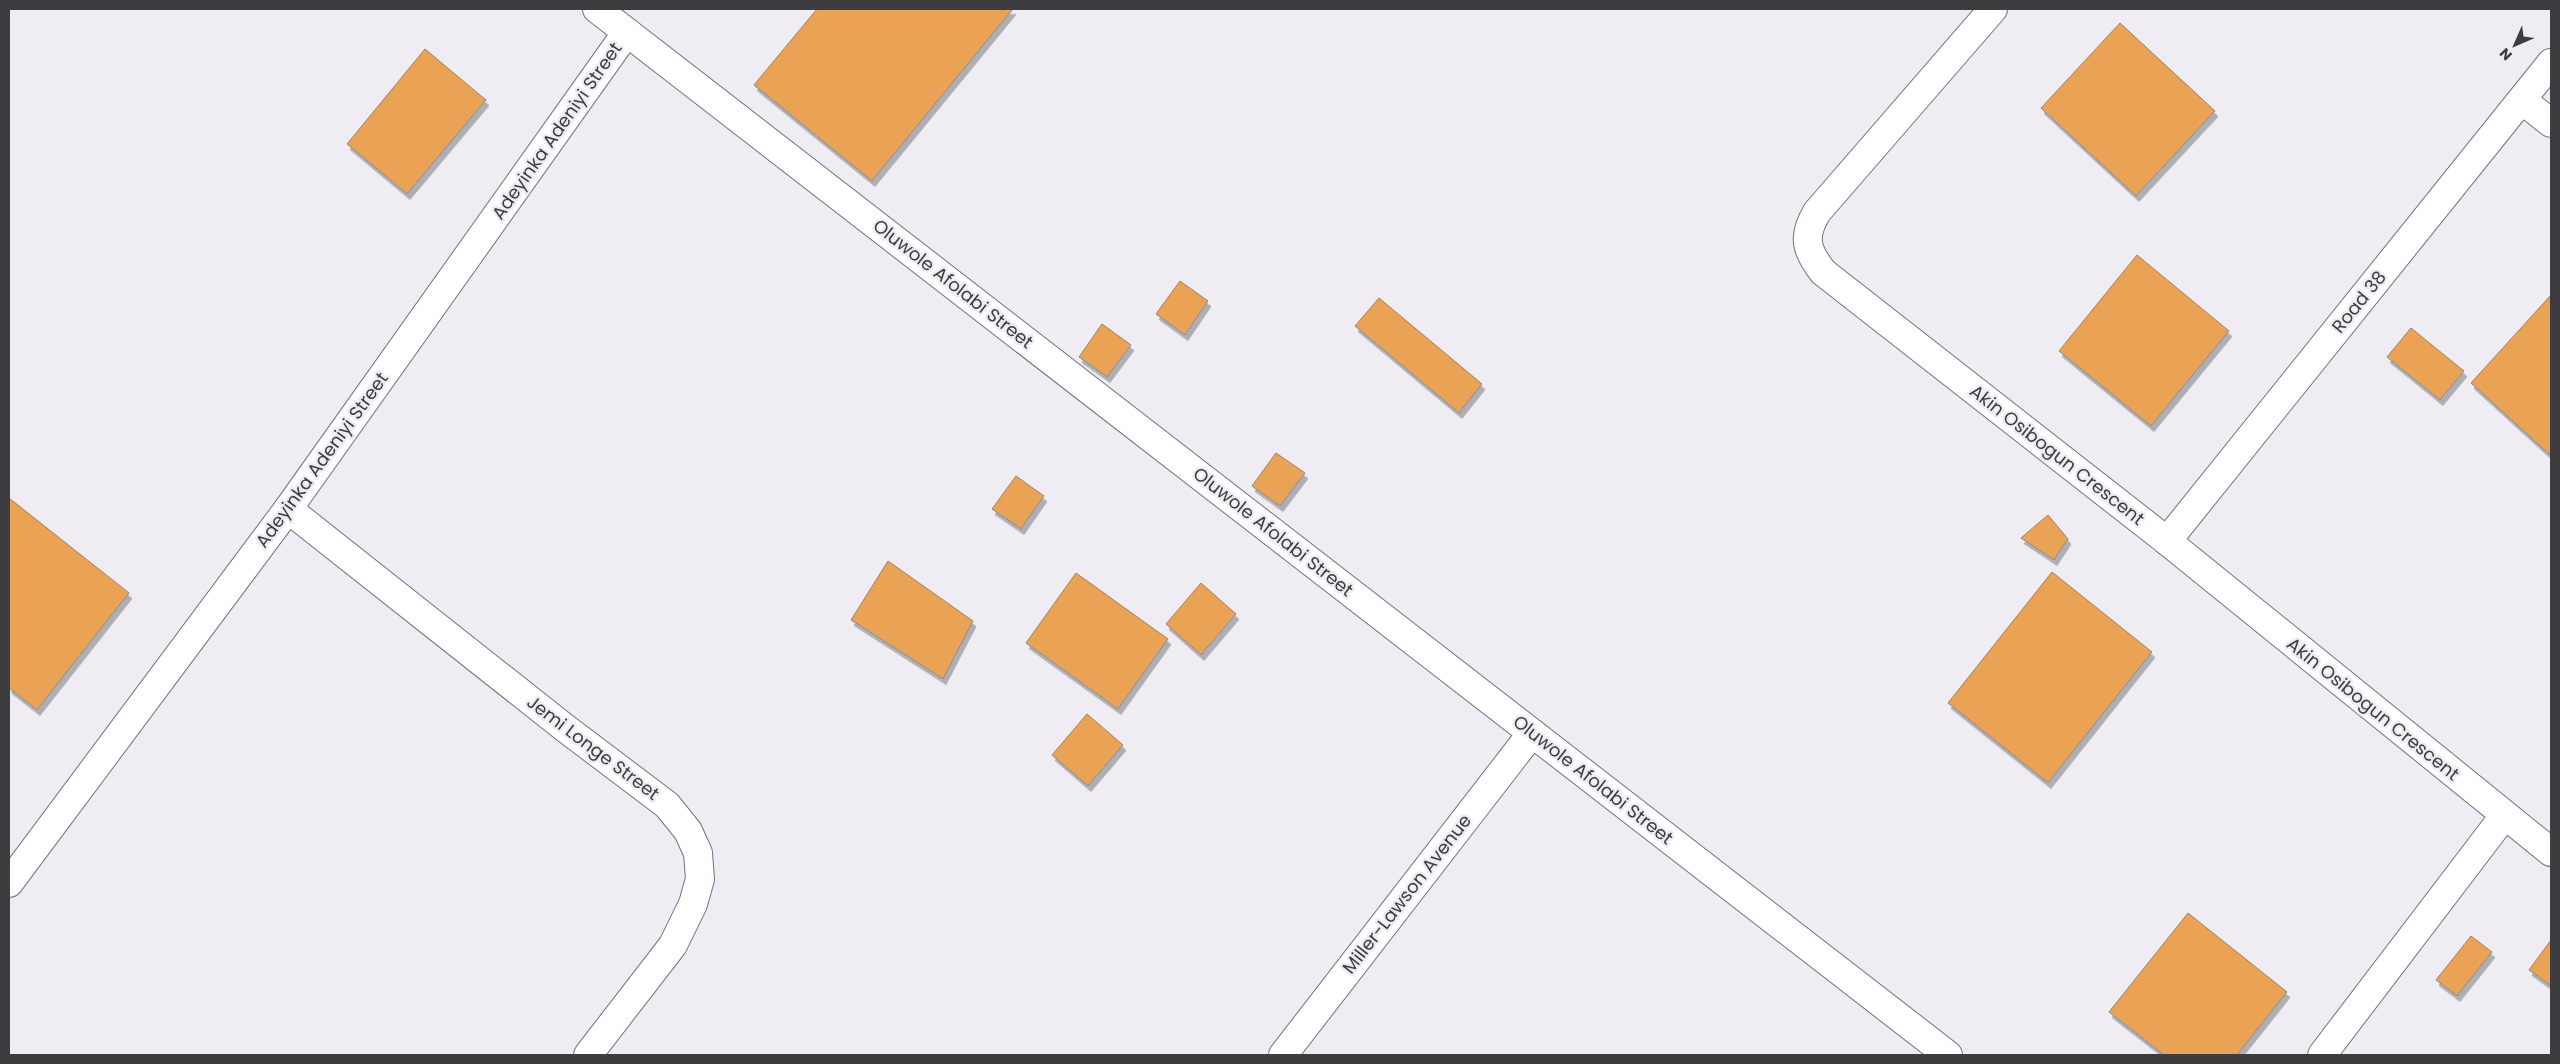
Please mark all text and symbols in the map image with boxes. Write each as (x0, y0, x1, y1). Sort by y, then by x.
north arrow (2490, 20, 2540, 70)
street label: Adeyinka Adeniyi Street (486, 37, 627, 224)
text: N (2495, 43, 2517, 65)
street label: Oluwole Afolabi Street (868, 213, 1039, 354)
street label: Road 38 (2326, 265, 2391, 338)
street label: Adeyinka Adeniyi Street (249, 367, 394, 553)
street label: Akin Osibogun Crescent (1965, 379, 2150, 531)
street label: Oluwole Afolabi Street (1188, 461, 1359, 602)
street label: Akin Osibogun Crescent (2282, 631, 2465, 786)
street label: Jemi Longe Street (522, 689, 665, 806)
street label: Oluwole Afolabi Street (1508, 709, 1679, 850)
street label: Miller-Lawson Avenue (1336, 809, 1477, 979)

